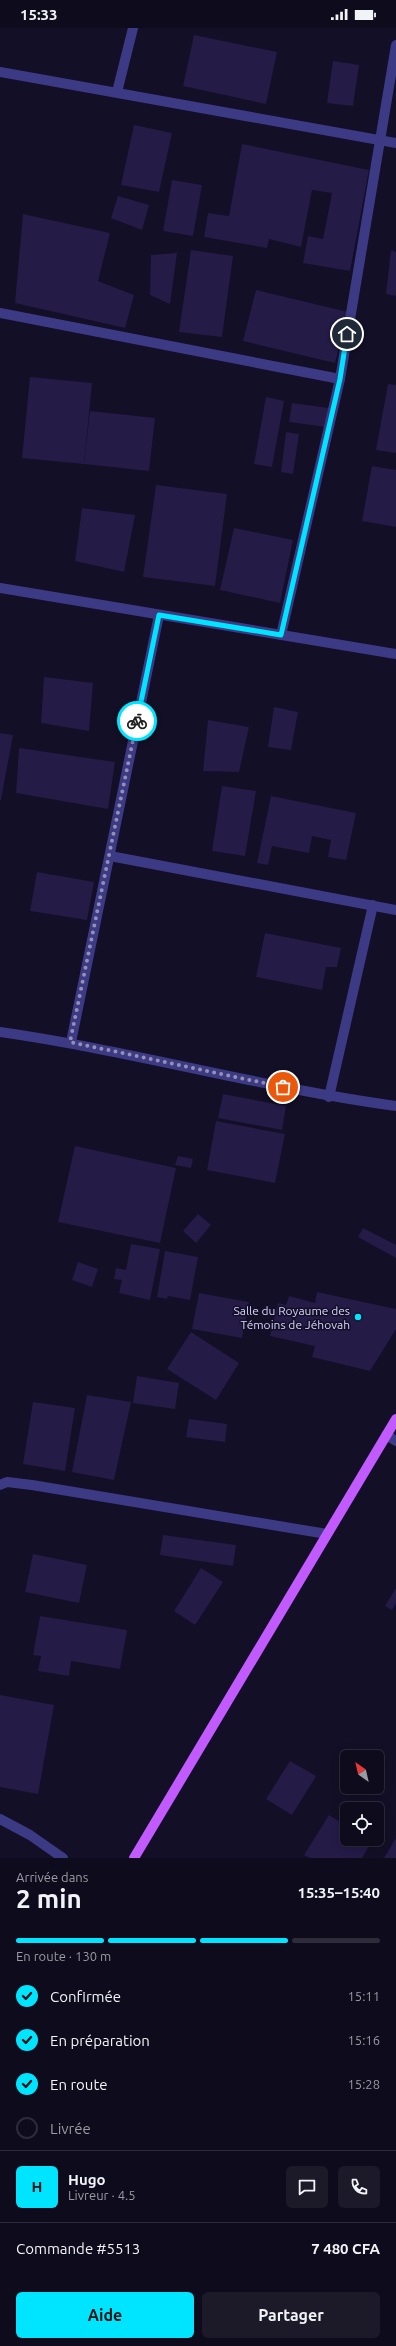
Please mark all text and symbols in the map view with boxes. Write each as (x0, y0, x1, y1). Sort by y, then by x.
text: 15:33 (20, 6, 58, 23)
pin (330, 317, 364, 351)
icon: home (336, 323, 358, 345)
courier (117, 701, 157, 741)
icon: bike (126, 710, 148, 732)
pin (266, 1070, 300, 1104)
icon: bag (272, 1076, 294, 1098)
place label: Salle du Royaume des Témoins de Jéhovah (233, 1304, 350, 1331)
marker: Salle du Royaume des Témoins de Jéhovah (353, 1312, 363, 1322)
north arrow (340, 1750, 384, 1794)
map controls (340, 1750, 384, 1846)
button: locate (340, 1802, 384, 1846)
text: Arrivée dans (16, 1870, 88, 1884)
text: 2 min (16, 1884, 82, 1913)
text: 15:35–15:40 (297, 1884, 380, 1901)
text: En route · 130 m (16, 1949, 111, 1963)
icon: check (16, 1985, 38, 2007)
text: Confirmée (50, 1988, 121, 2005)
text: 15:11 (347, 1989, 380, 2003)
icon: check (16, 2029, 38, 2051)
text: En préparation (50, 2032, 150, 2049)
text: 15:16 (347, 2033, 380, 2047)
icon: check (16, 2073, 38, 2095)
text: En route (50, 2076, 108, 2093)
text: 15:28 (347, 2077, 380, 2091)
text: Livrée (50, 2120, 91, 2137)
button: chat (286, 2166, 328, 2208)
button: phone (338, 2166, 380, 2208)
text: Hugo (68, 2171, 106, 2188)
text: H (32, 2178, 42, 2195)
text: Livreur · 4.5 (68, 2188, 136, 2202)
text: Commande #5513 (16, 2240, 140, 2257)
text: 7 480 CFA (311, 2240, 380, 2257)
button: Aide (16, 2292, 194, 2338)
button: Partager (202, 2292, 380, 2338)

